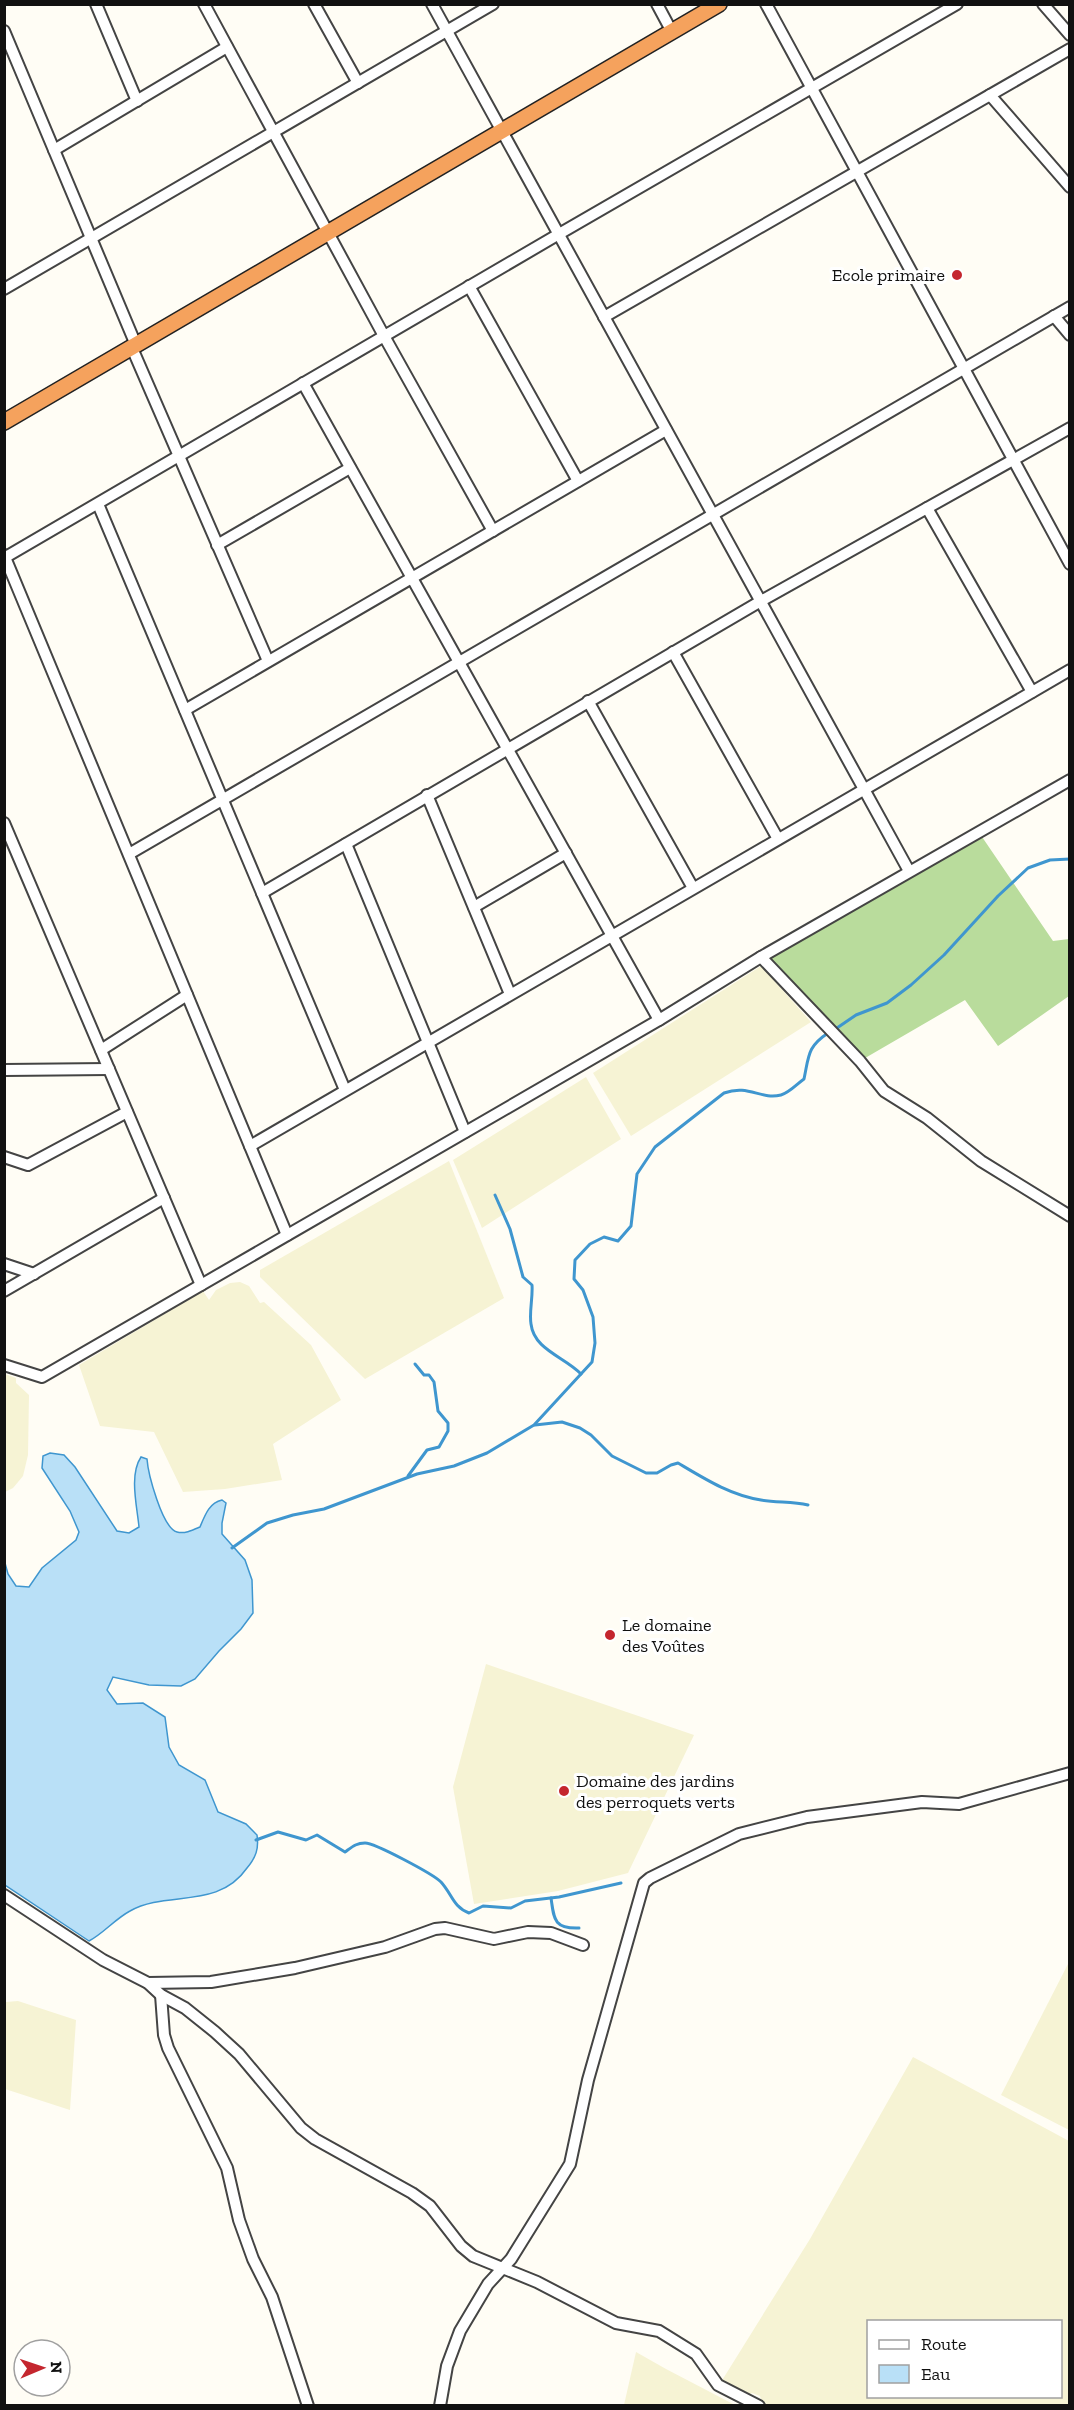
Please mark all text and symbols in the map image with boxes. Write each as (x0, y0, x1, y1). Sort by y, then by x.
place label: Ecole primaire (832, 264, 945, 286)
marker: Ecole primaire (950, 268, 964, 282)
place label: Le domaine des Voûtes (622, 1614, 712, 1657)
marker: Le domaine des Voûtes (603, 1628, 617, 1642)
place label: Domaine des jardins des perroquets verts (576, 1770, 735, 1813)
marker: Domaine des jardins des perroquets verts (557, 1784, 571, 1798)
legend (867, 2320, 1062, 2398)
text: Route (921, 2333, 966, 2355)
north arrow (12, 2338, 72, 2398)
text: N (47, 2361, 66, 2374)
text: Eau (921, 2363, 950, 2385)

